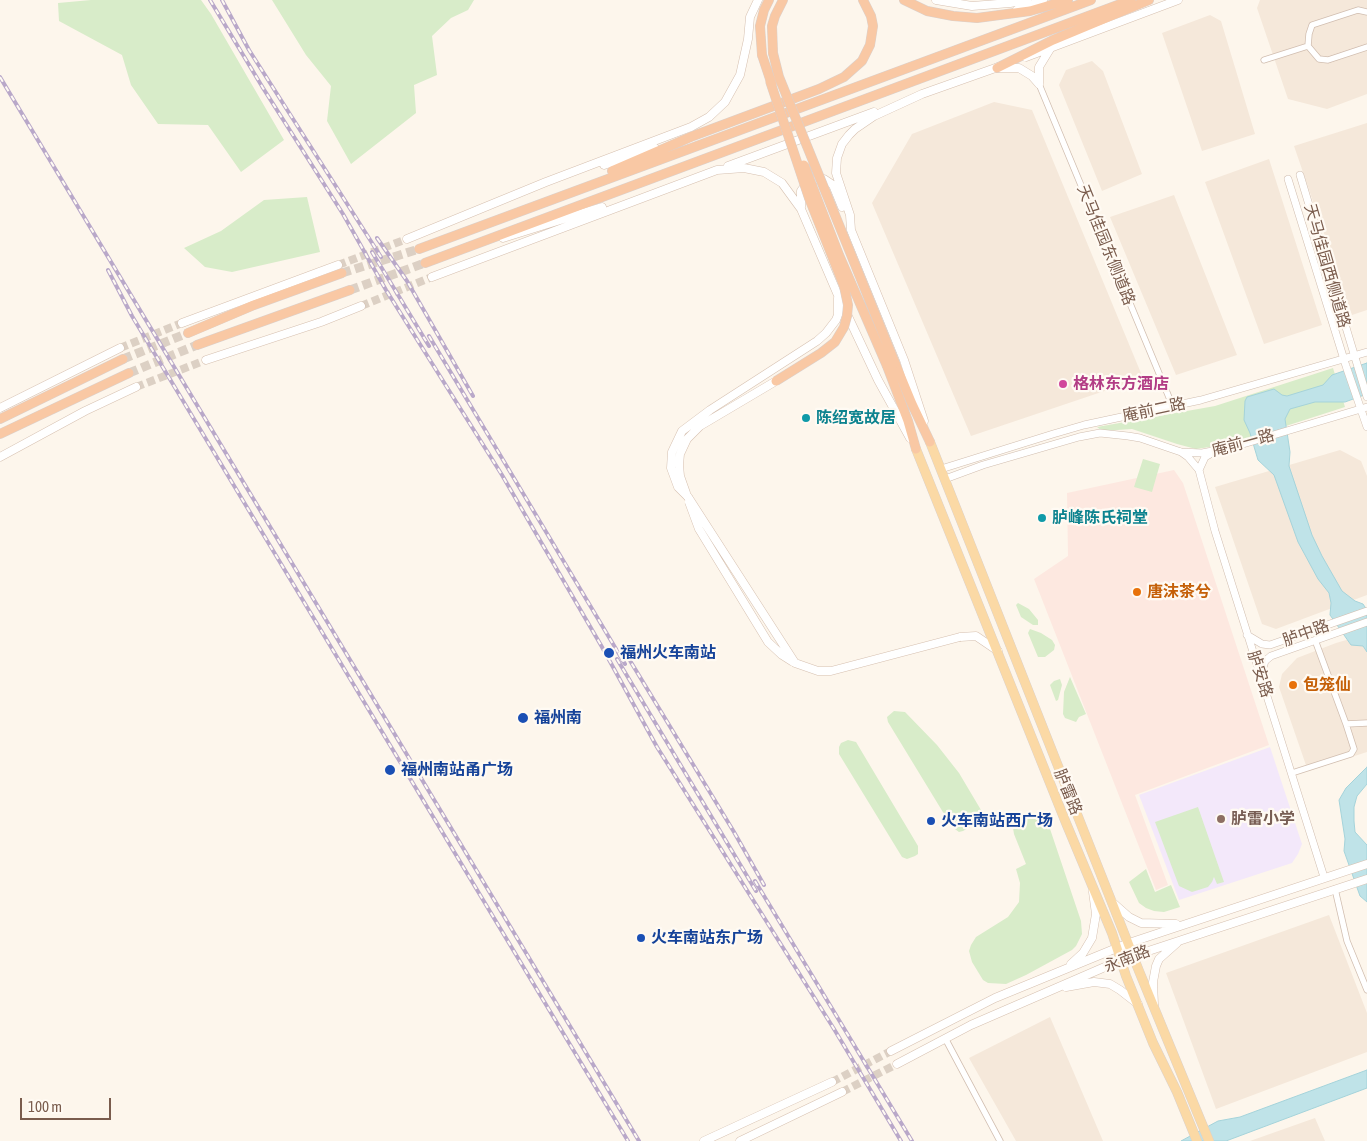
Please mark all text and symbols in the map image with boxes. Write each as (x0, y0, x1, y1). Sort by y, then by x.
street label: 天马佳园东侧道路 (1073, 182, 1139, 308)
street label: 天马佳园西侧道路 (1300, 202, 1354, 330)
place label: 格林东方酒店 (1073, 374, 1169, 394)
marker: 格林东方酒店 (1057, 378, 1069, 390)
street label: 庵前二路 (1121, 394, 1187, 426)
place label: 陈绍宽故居 (816, 408, 896, 428)
marker: 陈绍宽故居 (800, 412, 812, 424)
street label: 庵前一路 (1210, 425, 1276, 461)
place label: 胪峰陈氏祠堂 (1052, 508, 1148, 528)
marker: 胪峰陈氏祠堂 (1036, 512, 1048, 524)
place label: 唐沫茶兮 (1147, 582, 1211, 602)
marker: 唐沫茶兮 (1131, 586, 1143, 598)
street label: 胪中路 (1280, 616, 1332, 650)
place label: 福州火车南站 (620, 643, 716, 663)
marker: 福州火车南站 (602, 646, 616, 660)
street label: 胪安路 (1243, 648, 1277, 700)
place label: 包笼仙 (1303, 675, 1351, 695)
marker: 包笼仙 (1287, 679, 1299, 691)
place label: 福州南 (534, 708, 582, 728)
marker: 福州南 (516, 711, 530, 725)
place label: 福州南站甬广场 (401, 760, 513, 780)
marker: 福州南站甬广场 (383, 763, 397, 777)
street label: 胪雷路 (1050, 766, 1086, 818)
place label: 胪雷小学 (1231, 809, 1295, 829)
place label: 火车南站西广场 (941, 811, 1053, 831)
marker: 胪雷小学 (1215, 813, 1227, 825)
marker: 火车南站西广场 (925, 815, 937, 827)
place label: 火车南站东广场 (651, 928, 763, 948)
marker: 火车南站东广场 (635, 932, 647, 944)
street label: 永南路 (1101, 941, 1153, 977)
scale bar (22, 1088, 114, 1120)
text: 100 m (28, 1098, 62, 1115)

